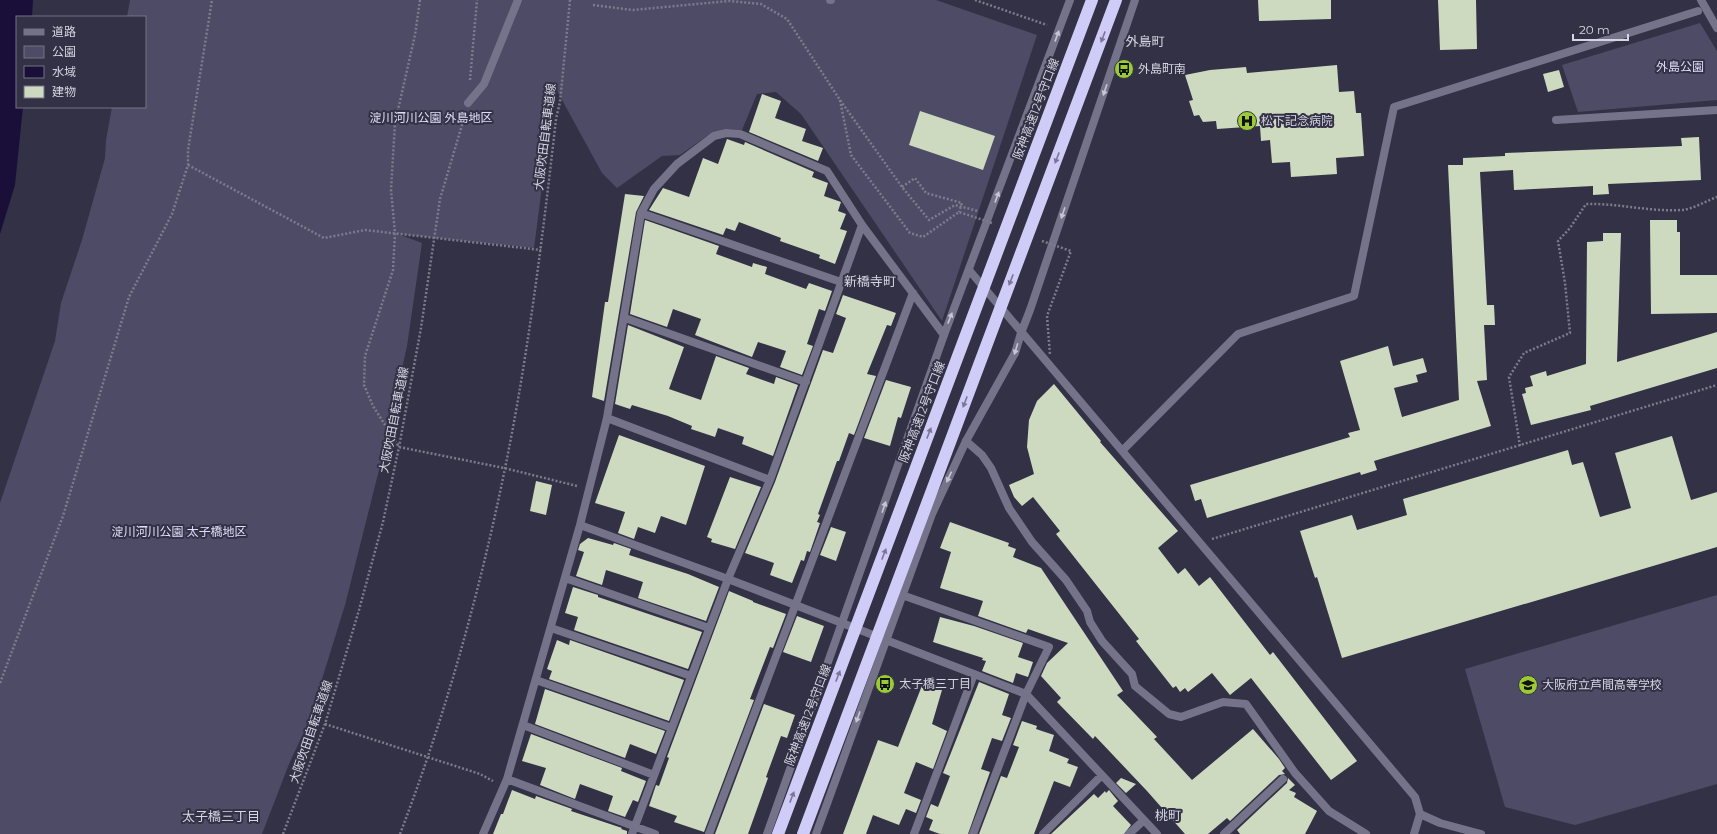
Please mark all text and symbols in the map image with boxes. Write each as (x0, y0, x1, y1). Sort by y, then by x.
legend (16, 16, 146, 108)
scale bar (1573, 16, 1628, 42)
text: 20 m (1579, 22, 1610, 37)
text: 道路 (52, 24, 76, 39)
one-way arrow (1054, 29, 1060, 41)
one-way arrow (1099, 31, 1105, 43)
district label: 外島町 (1125, 33, 1165, 49)
text: 公園 (52, 44, 76, 59)
street label: 阪神高速12号守口線 (1009, 56, 1062, 162)
bus stop icon: 外島町南 (1113, 58, 1135, 80)
park label: 外島公園 (1656, 59, 1704, 74)
place label: 外島町南 (1138, 61, 1186, 76)
text: 水域 (52, 64, 76, 79)
street label: 大阪吹田自転車道線 (530, 82, 559, 191)
text: 建物 (52, 84, 76, 99)
one-way arrow (1101, 84, 1107, 96)
park label: 淀川河川公園 外島地区 (369, 110, 493, 125)
hospital icon: 松下記念病院 (1236, 110, 1258, 132)
place label: 松下記念病院 (1261, 113, 1333, 128)
one-way arrow (1053, 153, 1059, 165)
one-way arrow (994, 191, 1000, 203)
one-way arrow (1060, 208, 1066, 220)
district label: 新橋寺町 (844, 273, 896, 289)
one-way arrow (1008, 274, 1014, 286)
one-way arrow (948, 312, 954, 324)
one-way arrow (1013, 344, 1019, 356)
street label: 阪神高速12号守口線 (895, 359, 948, 465)
street label: 大阪吹田自転車道線 (376, 365, 411, 474)
one-way arrow (962, 396, 968, 408)
one-way arrow (927, 426, 933, 438)
one-way arrow (946, 471, 952, 482)
one-way arrow (881, 501, 887, 513)
park label: 淀川河川公園 太子橋地区 (111, 524, 247, 539)
one-way arrow (881, 548, 887, 560)
street label: 阪神高速12号守口線 (781, 662, 834, 768)
one-way arrow (835, 669, 841, 681)
bus stop icon: 太子橋三丁目 (874, 673, 896, 695)
school or university icon: 大阪府立芦間高等学校 (1517, 674, 1539, 696)
place label: 太子橋三丁目 (899, 676, 971, 691)
place label: 大阪府立芦間高等学校 (1542, 677, 1662, 692)
street label: 大阪吹田自転車道線 (286, 678, 335, 785)
one-way arrow (855, 712, 861, 724)
one-way arrow (789, 791, 795, 803)
district label: 桃町 (1155, 807, 1181, 823)
district label: 太子橋三丁目 (182, 808, 260, 824)

